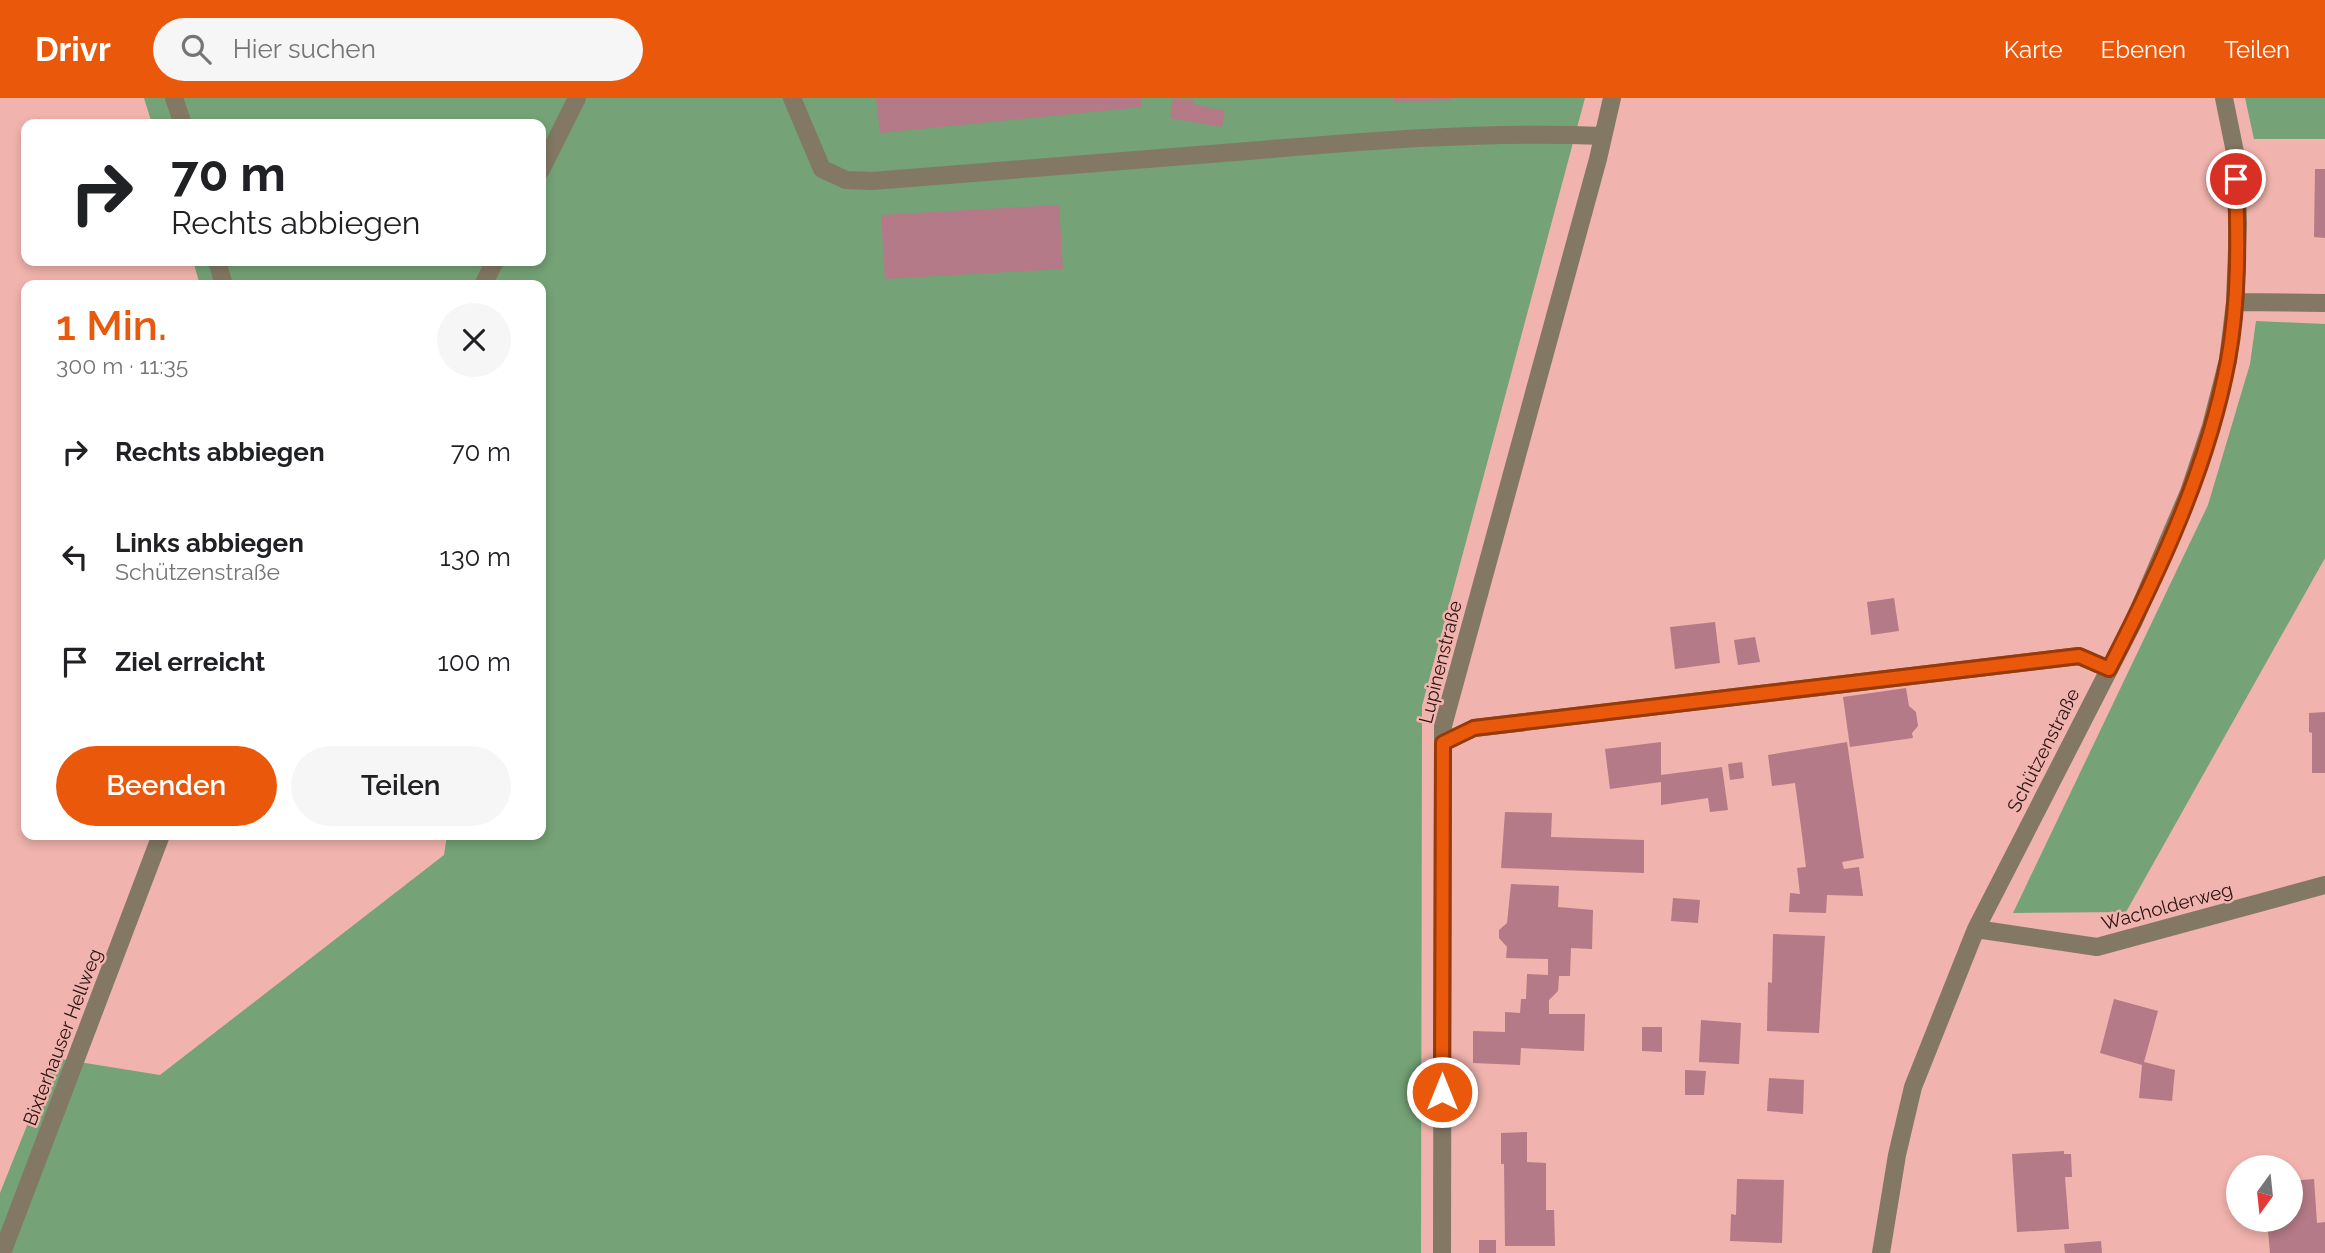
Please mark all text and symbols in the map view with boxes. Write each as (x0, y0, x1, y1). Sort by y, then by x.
search box (153, 18, 643, 81)
text: Drivr (35, 30, 111, 69)
icon: search (177, 30, 215, 68)
text: Hier suchen (233, 34, 376, 64)
text: Karte (2004, 35, 2063, 64)
text: Ebenen (2101, 35, 2186, 64)
text: Teilen (2224, 35, 2290, 64)
text: 70 m (171, 145, 286, 202)
icon: right (56, 147, 147, 238)
pin (2206, 149, 2266, 209)
icon: arrive (2217, 160, 2255, 198)
text: Rechts abbiegen (171, 204, 420, 241)
text: 1 Min. (56, 301, 167, 350)
button: close (437, 303, 511, 377)
text: 300 m · 11:35 (56, 352, 188, 379)
icon: right (56, 433, 94, 471)
text: Rechts abbiegen (115, 437, 325, 467)
text: 70 m (451, 437, 511, 467)
text: Links abbiegen (115, 528, 304, 558)
icon: left (56, 538, 94, 576)
text: 130 m (440, 542, 511, 572)
text: Schützenstraße (115, 558, 280, 585)
street label: Lupinenstraße (1414, 598, 1466, 726)
icon: arrive (56, 643, 94, 681)
text: Ziel erreicht (115, 647, 265, 677)
text: 100 m (438, 647, 511, 677)
street label: Schützenstraße (2002, 684, 2084, 816)
button: Beenden (56, 746, 277, 826)
button: Teilen (291, 746, 511, 826)
street label: Wacholderweg (2099, 878, 2235, 934)
street label: Bixterhauser Hellweg (18, 946, 106, 1128)
position arrow (1405, 1055, 1479, 1129)
north arrow (2226, 1155, 2303, 1232)
map controls (2226, 1155, 2303, 1232)

